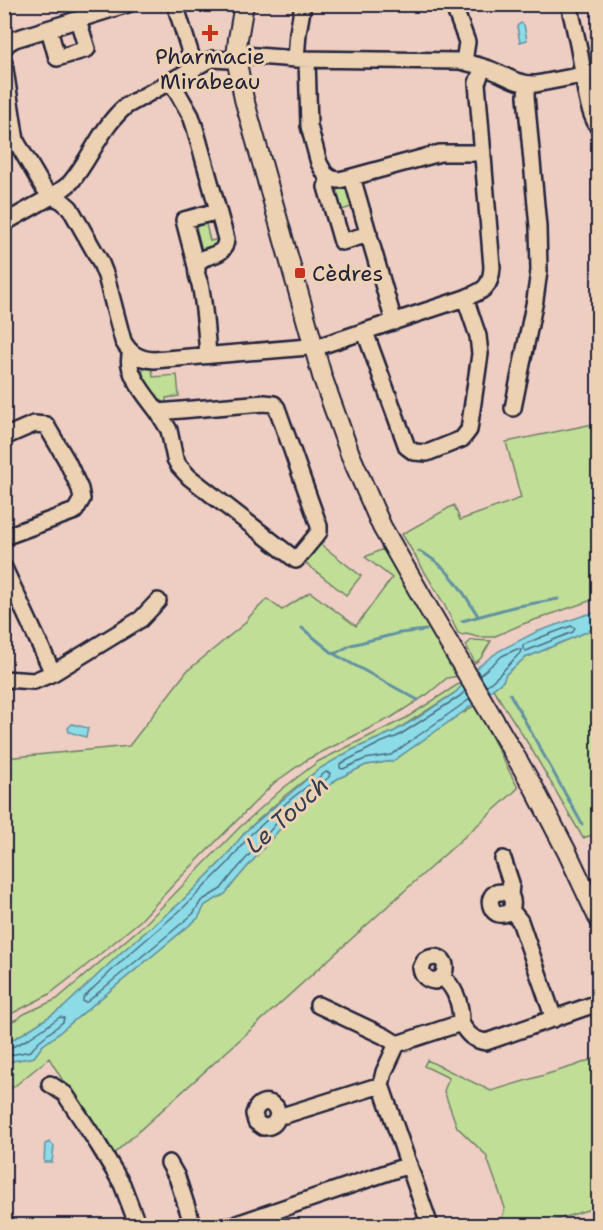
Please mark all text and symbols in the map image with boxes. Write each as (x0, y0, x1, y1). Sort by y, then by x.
marker: Pharmacie Mirabeau (203, 26, 217, 40)
place label: Pharmacie Mirabeau (155, 42, 265, 96)
place label: Cèdres (312, 259, 383, 288)
marker: Cèdres (293, 266, 307, 280)
water label: Le Touch (239, 769, 335, 861)

